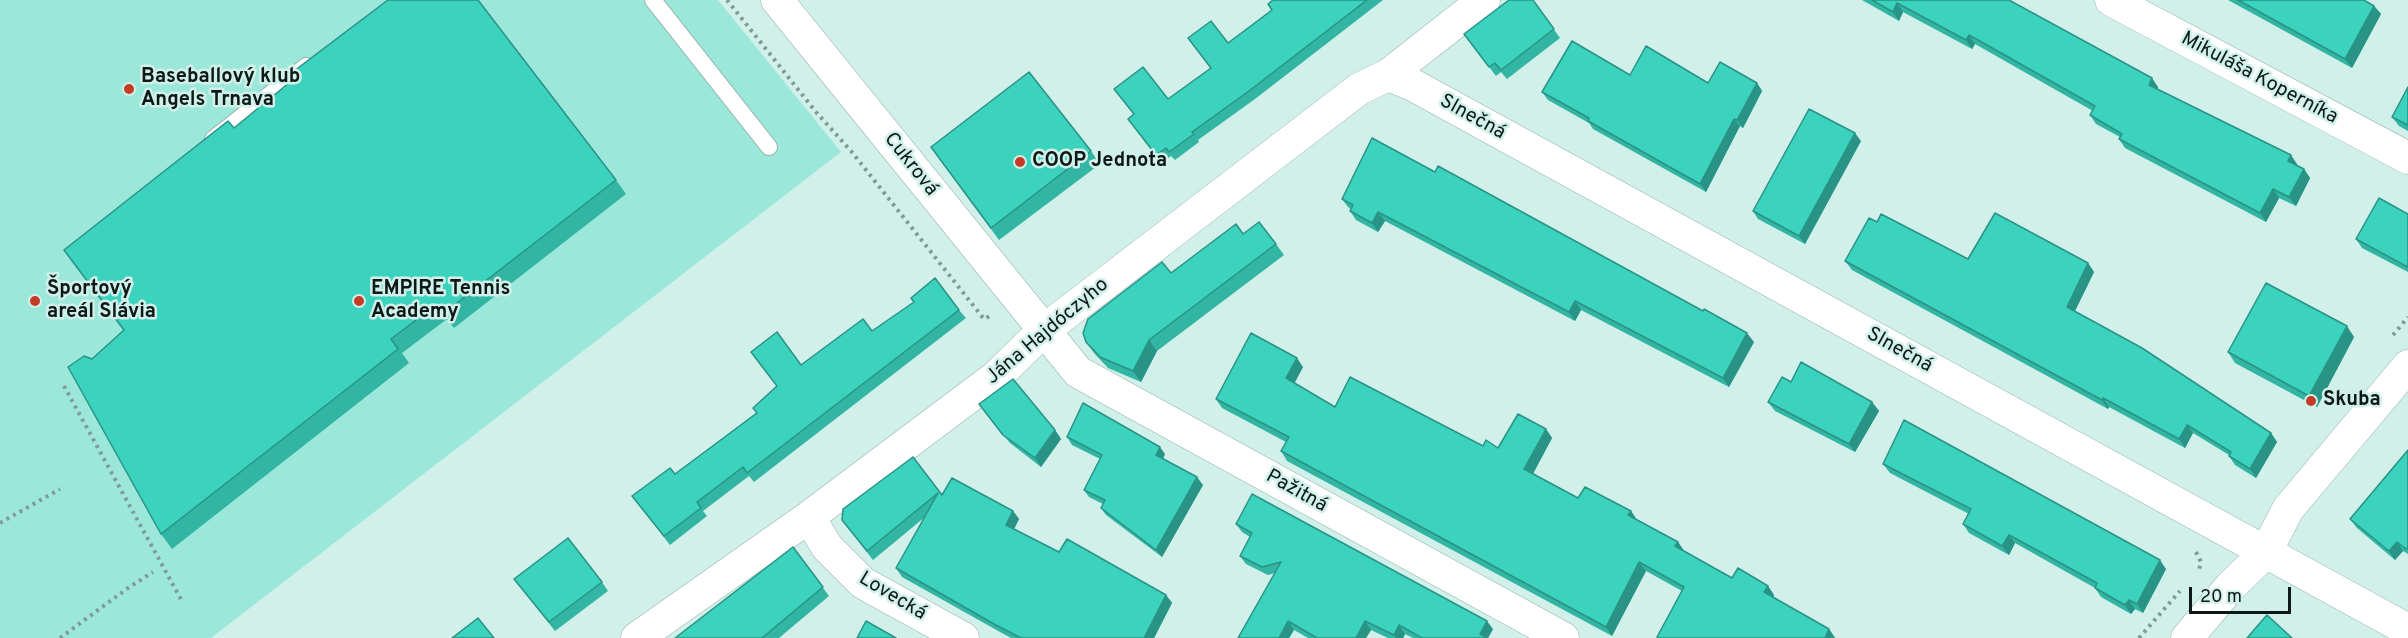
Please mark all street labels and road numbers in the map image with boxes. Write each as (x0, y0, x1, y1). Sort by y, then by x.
street label: Mikuláša Koperníka (2177, 28, 2341, 130)
street label: Slnečná (1435, 90, 1509, 146)
street label: Cukrová (878, 128, 942, 202)
street label: Jána Hajdóczyho (982, 274, 1114, 390)
street label: Slnečná (1862, 323, 1936, 379)
street label: Pažitná (1261, 465, 1331, 519)
street label: Lovecká (854, 567, 930, 627)

